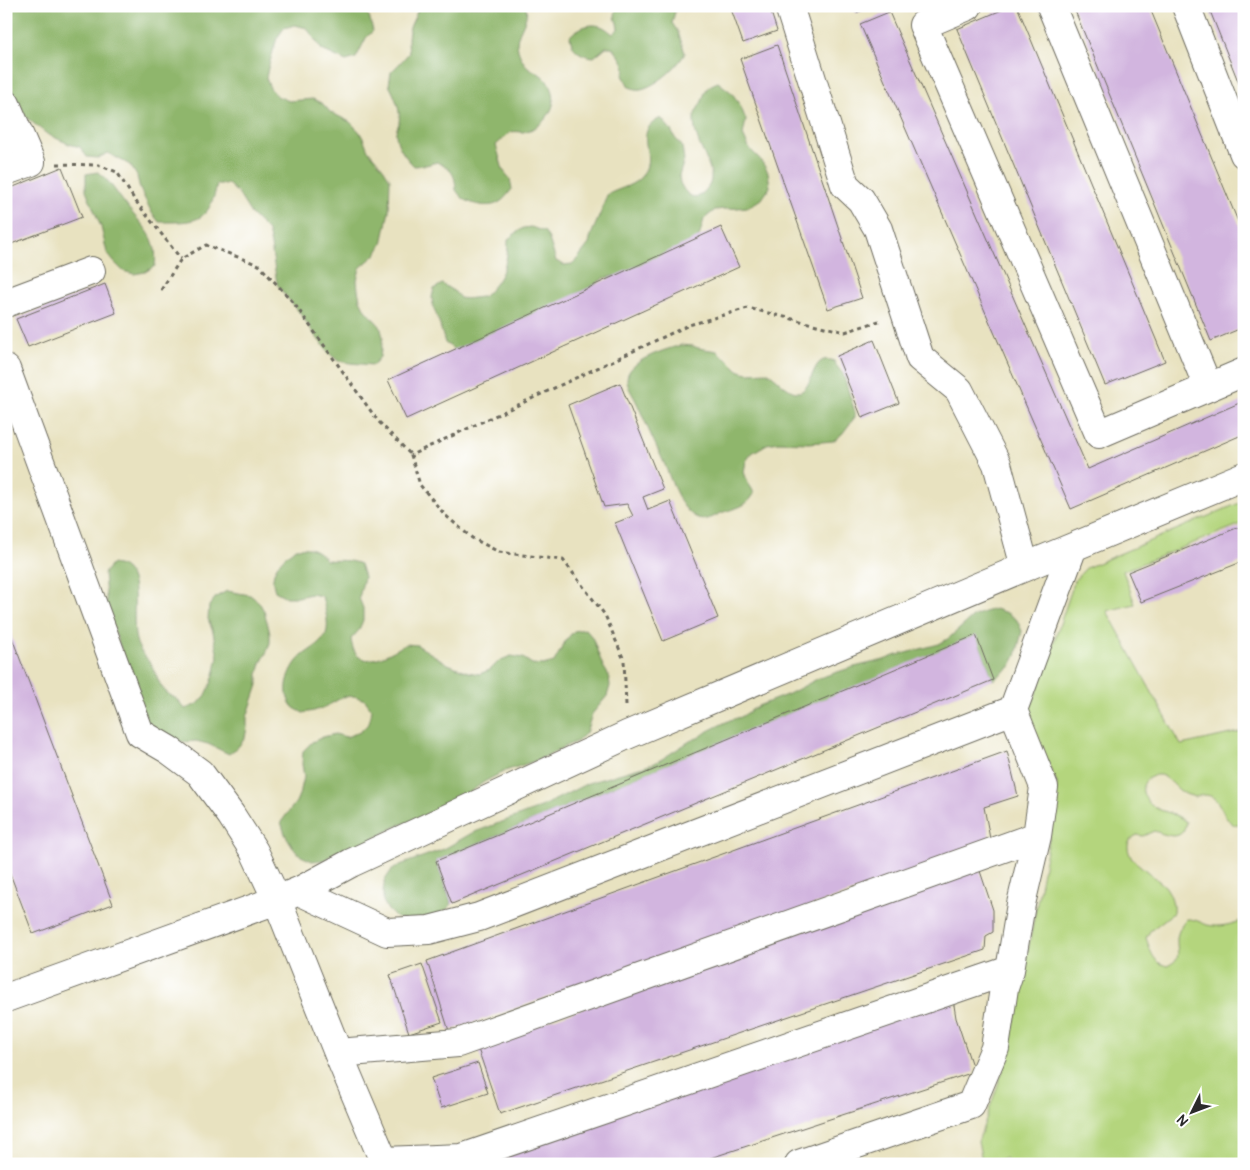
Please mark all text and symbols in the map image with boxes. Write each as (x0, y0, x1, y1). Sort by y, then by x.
north arrow (1168, 1088, 1218, 1138)
text: N (1173, 1111, 1192, 1130)

